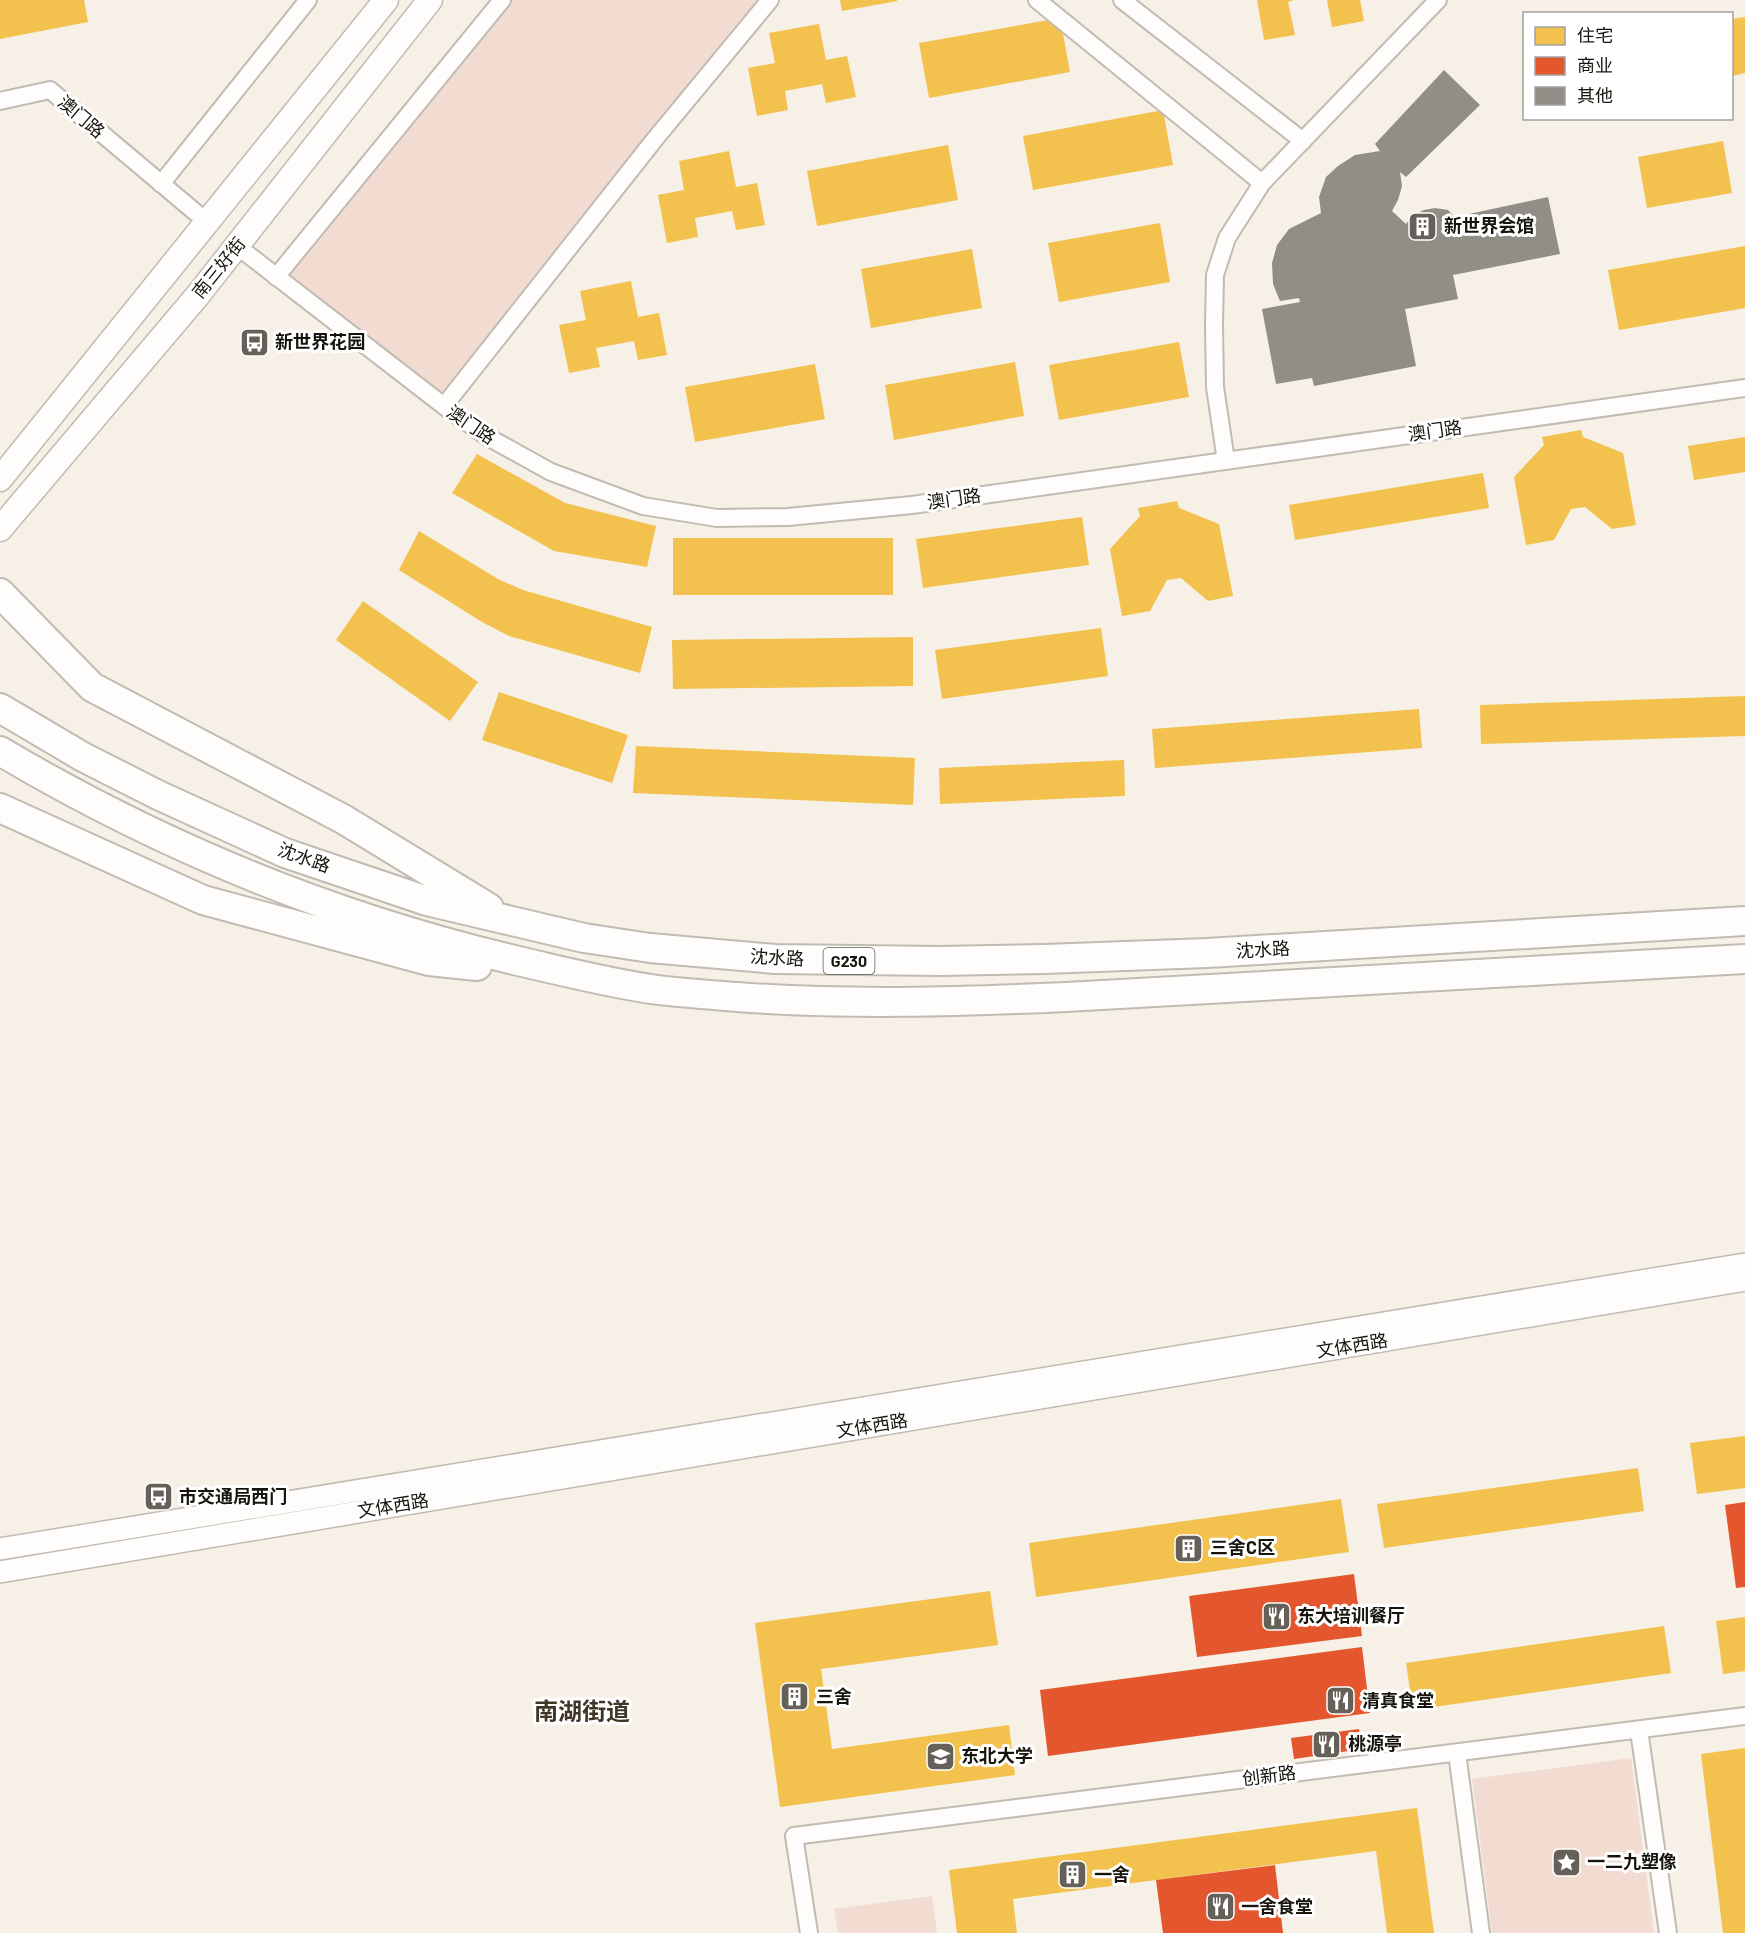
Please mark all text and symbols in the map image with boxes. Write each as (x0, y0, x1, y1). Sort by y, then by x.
legend (1523, 12, 1733, 120)
text: 住宅 (1577, 24, 1613, 46)
text: 商业 (1577, 54, 1613, 76)
text: 其他 (1577, 84, 1613, 106)
street label: 澳门路 (54, 90, 109, 142)
building icon: 新世界会馆 (1407, 210, 1439, 242)
place label: 新世界会馆 (1444, 214, 1534, 236)
street label: 南三好街 (187, 232, 249, 302)
bus stop icon: 新世界花园 (238, 326, 270, 358)
place label: 新世界花园 (275, 330, 365, 352)
street label: 澳门路 (443, 400, 500, 448)
street label: 澳门路 (1407, 415, 1463, 445)
street label: 澳门路 (926, 483, 982, 513)
street label: 沈水路 (275, 837, 333, 877)
street label: 沈水路 (1235, 937, 1290, 961)
street label: 沈水路 (750, 945, 805, 969)
road number: G230 (824, 948, 874, 974)
street label: 文体西路 (1315, 1329, 1389, 1362)
street label: 文体西路 (835, 1409, 909, 1442)
bus stop icon: 市交通局西门 (142, 1481, 174, 1513)
place label: 市交通局西门 (179, 1485, 287, 1507)
street label: 文体西路 (356, 1489, 430, 1522)
building icon: 三舍C区 (1173, 1532, 1205, 1564)
place label: 三舍C区 (1210, 1536, 1275, 1558)
restaurant icon: 东大培训餐厅 (1260, 1600, 1292, 1632)
place label: 东大培训餐厅 (1297, 1604, 1405, 1626)
building icon: 三舍 (779, 1681, 811, 1713)
place label: 三舍 (816, 1685, 852, 1707)
restaurant icon: 清真食堂 (1325, 1685, 1357, 1717)
place label: 清真食堂 (1362, 1689, 1434, 1711)
district label: 南湖街道 (534, 1696, 630, 1725)
restaurant icon: 桃源亭 (1311, 1728, 1343, 1760)
place label: 桃源亭 (1348, 1732, 1402, 1754)
school or university icon: 东北大学 (924, 1740, 956, 1772)
place label: 东北大学 (961, 1744, 1033, 1766)
street label: 创新路 (1241, 1761, 1297, 1789)
place icon: 一二九塑像 (1550, 1846, 1582, 1878)
place label: 一二九塑像 (1587, 1850, 1677, 1872)
building icon: 一舍 (1057, 1859, 1089, 1891)
place label: 一舍 (1094, 1863, 1130, 1885)
restaurant icon: 一舍食堂 (1204, 1891, 1236, 1923)
place label: 一舍食堂 (1241, 1895, 1313, 1917)

